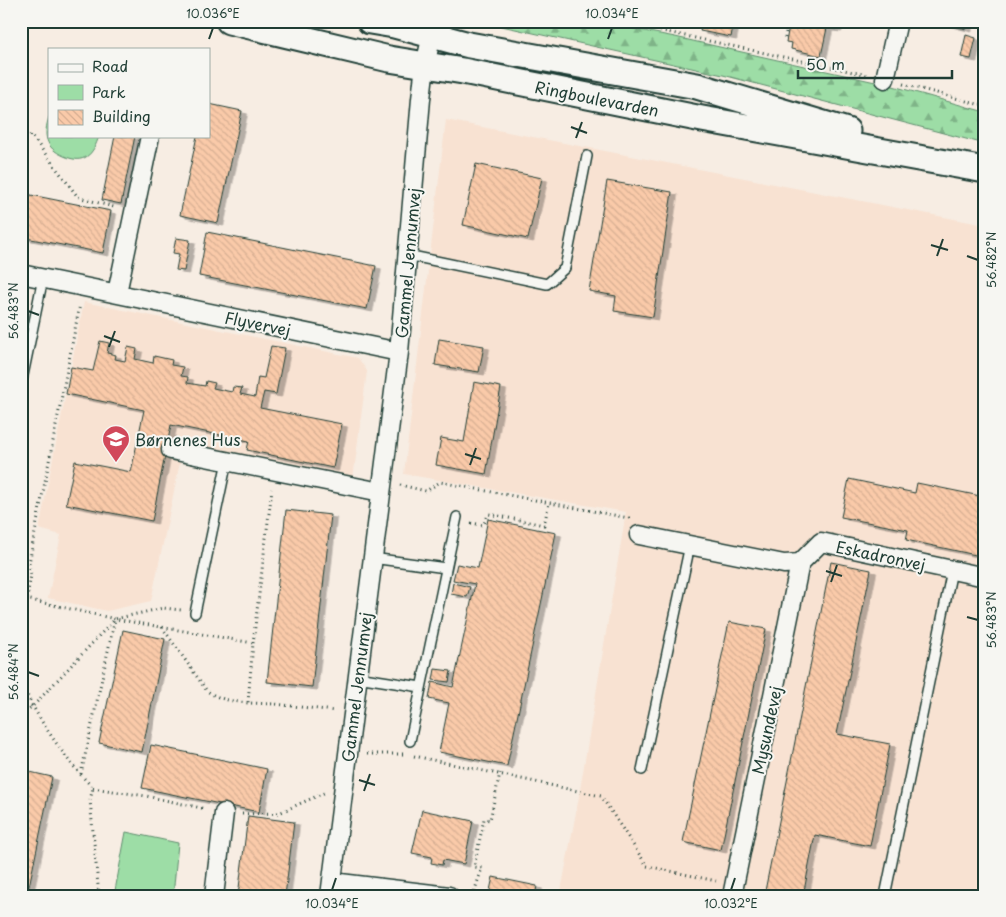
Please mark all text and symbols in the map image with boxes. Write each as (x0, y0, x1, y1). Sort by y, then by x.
text: 10.036°E (186, 4, 240, 22)
text: 10.034°E (585, 4, 639, 22)
legend (48, 48, 210, 138)
scale bar (798, 48, 952, 80)
text: 50 m (806, 52, 845, 75)
text: Road (92, 54, 128, 77)
street label: Ringboulevarden (533, 74, 661, 122)
text: Park (92, 80, 126, 103)
text: Building (92, 104, 151, 127)
street label: Gammel Jennumvej (388, 187, 426, 339)
text: 56.482°N (982, 232, 1000, 288)
text: 56.483°N (4, 282, 22, 340)
street label: Flyvervej (223, 304, 293, 342)
school or university icon: Børnenes Hus (101, 424, 131, 463)
place label: Børnenes Hus (135, 427, 241, 451)
street label: Eskadronvej (834, 534, 928, 576)
text: 56.483°N (982, 591, 1000, 649)
street label: Gammel Jennumvej (335, 611, 377, 763)
text: 56.484°N (4, 643, 22, 701)
street label: Mysundevej (745, 684, 787, 776)
text: 10.034°E (305, 894, 359, 912)
text: 10.032°E (704, 894, 758, 912)

